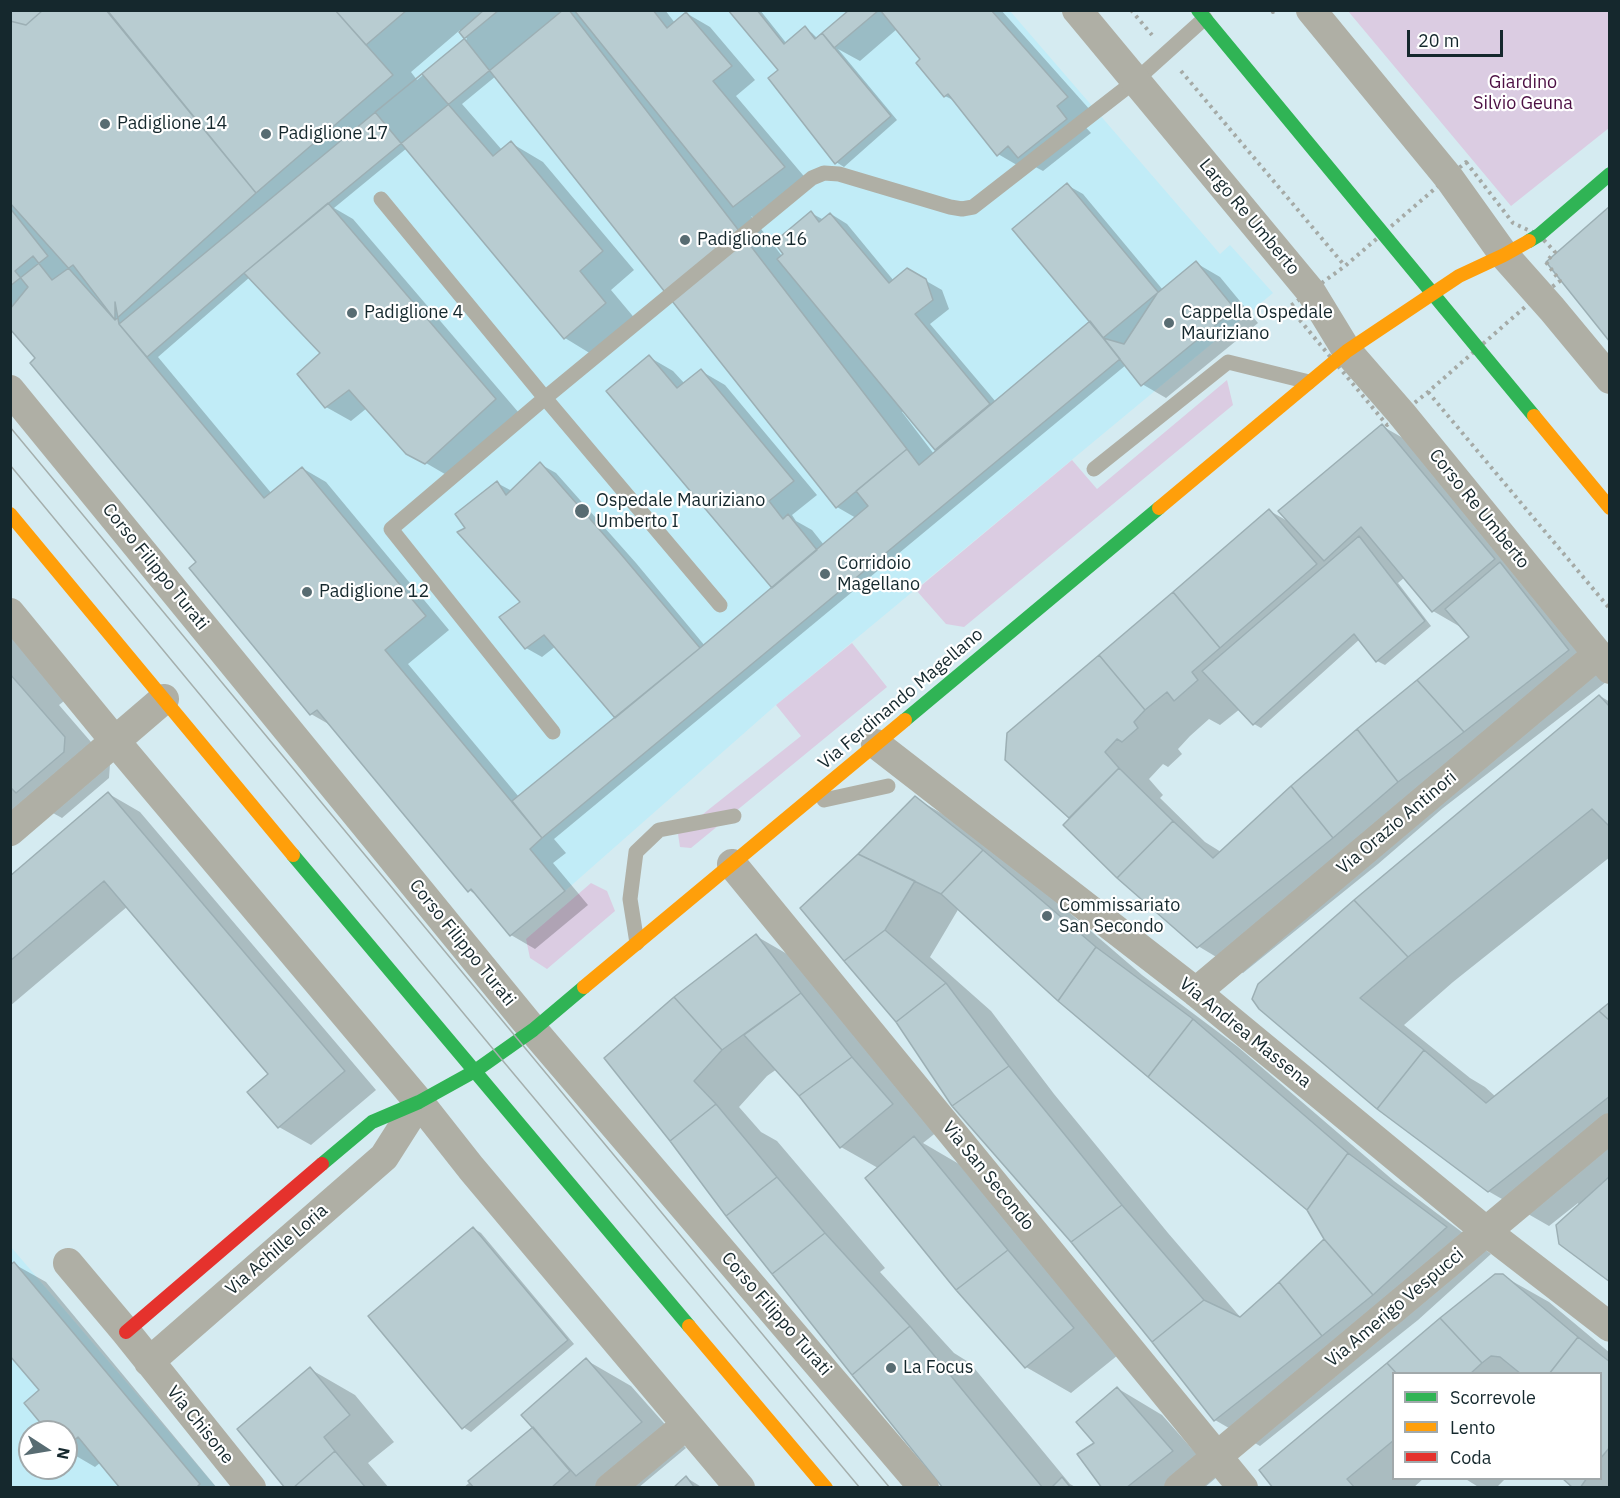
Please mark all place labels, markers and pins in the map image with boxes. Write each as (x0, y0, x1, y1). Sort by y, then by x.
place label: Padiglione 14 (117, 113, 227, 135)
marker: Padiglione 14 (98, 117, 112, 131)
place label: Padiglione 17 (278, 123, 388, 145)
marker: Padiglione 17 (259, 127, 273, 141)
place label: Padiglione 16 (697, 229, 807, 251)
marker: Padiglione 16 (678, 233, 692, 247)
place label: Padiglione 4 (364, 302, 463, 324)
place label: Cappella Ospedale Mauriziano (1181, 302, 1333, 344)
marker: Padiglione 4 (345, 306, 359, 320)
marker: Cappella Ospedale Mauriziano (1162, 316, 1176, 330)
place label: Ospedale Mauriziano Umberto I (596, 490, 765, 532)
marker: Ospedale Mauriziano Umberto I (573, 502, 591, 520)
place label: Corridoio Magellano (837, 553, 920, 596)
marker: Corridoio Magellano (818, 567, 832, 581)
place label: Padiglione 12 (319, 581, 429, 603)
marker: Padiglione 12 (300, 585, 314, 599)
place label: Commissariato San Secondo (1059, 895, 1180, 938)
marker: Commissariato San Secondo (1040, 909, 1054, 923)
place label: La Focus (903, 1357, 974, 1379)
marker: La Focus (884, 1361, 898, 1375)

